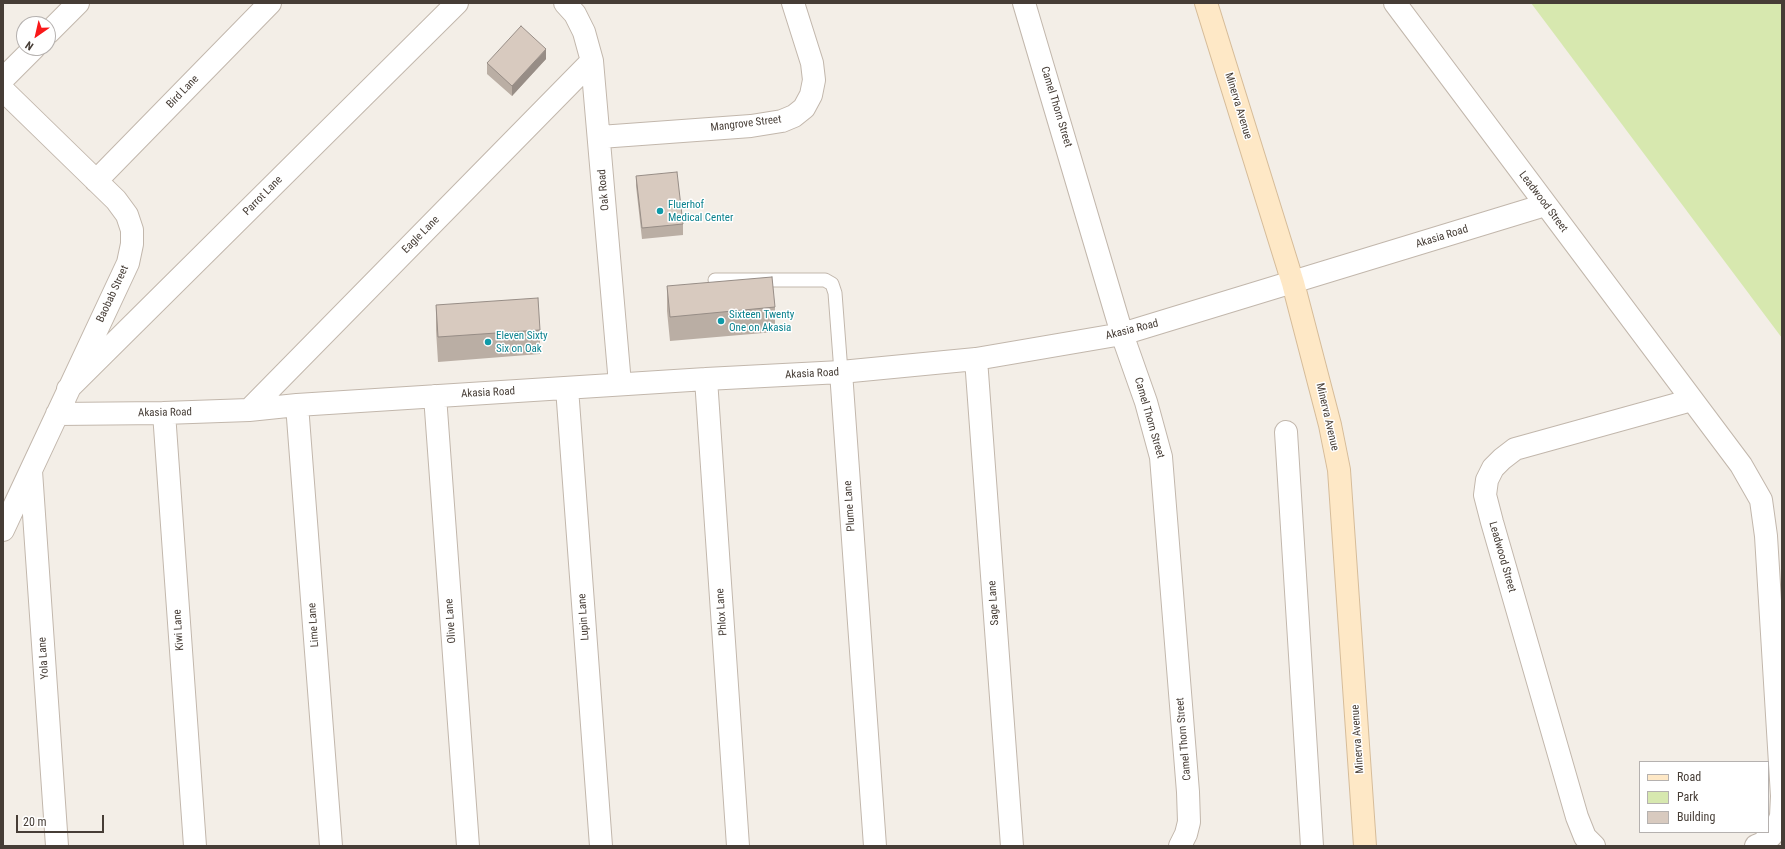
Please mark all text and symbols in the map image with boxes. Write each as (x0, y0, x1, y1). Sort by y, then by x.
north arrow (16, 16, 56, 56)
text: N (23, 38, 36, 53)
street label: Camel Thorn Street (1037, 65, 1075, 149)
street label: Minerva Avenue (1222, 71, 1254, 141)
street label: Bird Lane (164, 73, 202, 111)
street label: Mangrove Street (710, 113, 782, 135)
street label: Oak Road (596, 169, 612, 211)
street label: Leadwood Street (1516, 169, 1570, 235)
street label: Parrot Lane (241, 174, 285, 218)
place label: Fluerhof Medical Center (668, 198, 733, 224)
marker: Fluerhof Medical Center (655, 206, 665, 216)
street label: Eagle Lane (400, 214, 442, 256)
street label: Akasia Road (1414, 223, 1470, 251)
street label: Baobab Street (94, 263, 132, 325)
place label: Sixteen Twenty One on Akasia (729, 308, 794, 334)
marker: Sixteen Twenty One on Akasia (716, 316, 726, 326)
street label: Akasia Road (1104, 317, 1160, 343)
place label: Eleven Sixty Six on Oak (496, 329, 548, 355)
marker: Eleven Sixty Six on Oak (483, 337, 493, 347)
street label: Akasia Road (785, 366, 839, 382)
street label: Camel Thorn Street (1131, 376, 1167, 460)
street label: Minerva Avenue (1313, 382, 1341, 452)
street label: Akasia Road (461, 385, 515, 401)
street label: Akasia Road (138, 406, 192, 420)
street label: Plume Lane (842, 480, 858, 532)
street label: Leadwood Street (1486, 520, 1518, 594)
street label: Sage Lane (986, 580, 1002, 626)
street label: Phlox Lane (714, 588, 730, 636)
street label: Lupin Lane (576, 593, 592, 641)
street label: Olive Lane (443, 598, 459, 644)
street label: Lime Lane (306, 602, 322, 648)
street label: Kiwi Lane (171, 609, 187, 651)
street label: Yola Lane (36, 636, 52, 680)
street label: Camel Thorn Street (1174, 697, 1194, 781)
street label: Minerva Avenue (1349, 704, 1367, 774)
legend (1639, 761, 1769, 833)
text: Road (1677, 770, 1701, 784)
text: Park (1677, 790, 1698, 804)
scale bar (18, 807, 106, 833)
text: Building (1677, 810, 1715, 824)
text: 20 m (23, 815, 47, 829)

